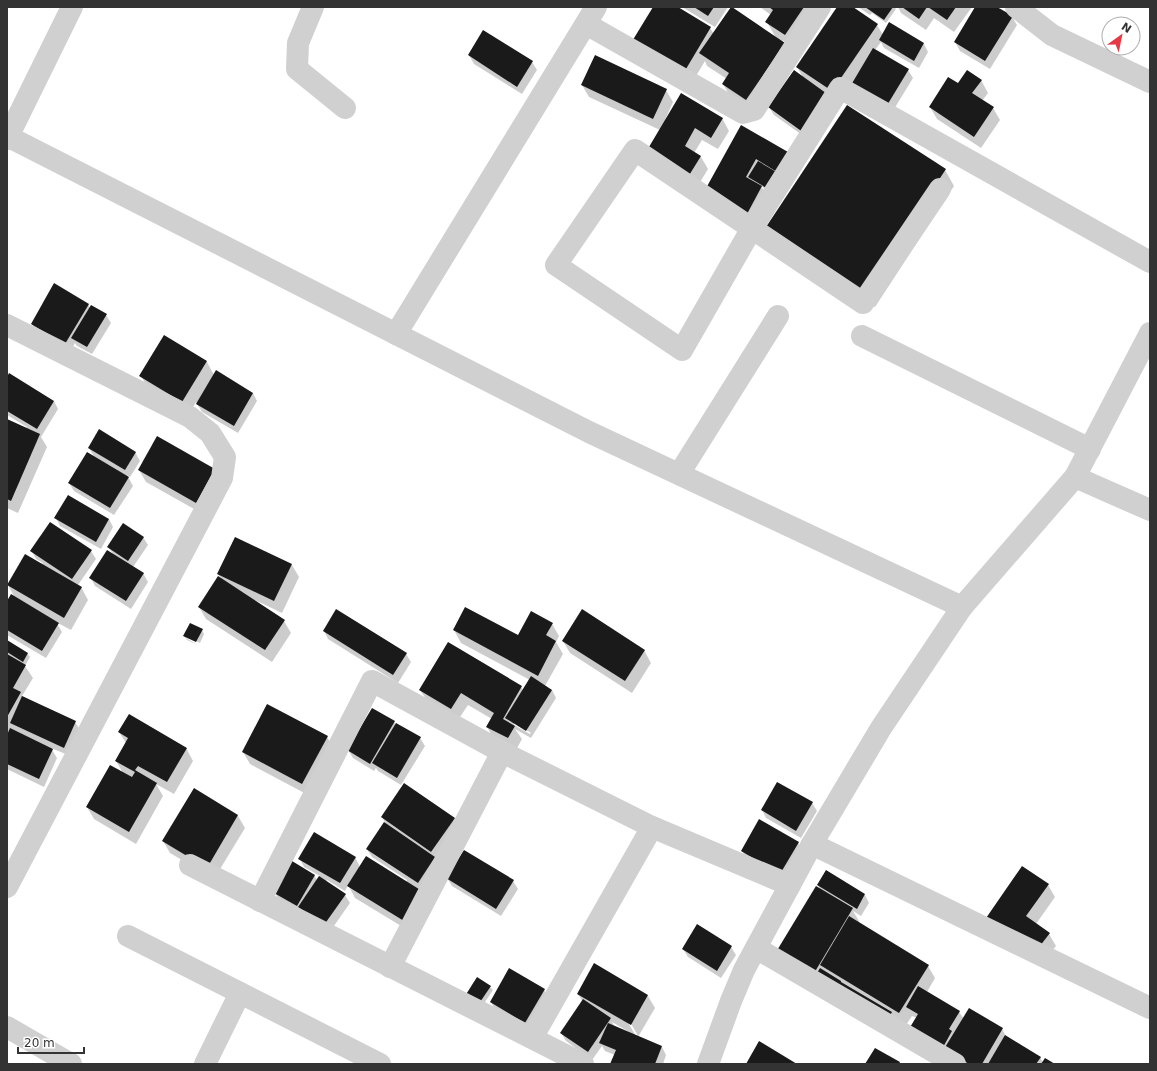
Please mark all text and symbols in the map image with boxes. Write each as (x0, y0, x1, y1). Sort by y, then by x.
north arrow (1101, 16, 1141, 56)
text: N (1119, 20, 1134, 36)
scale bar (18, 1029, 84, 1055)
text: 20 m (24, 1036, 55, 1050)

